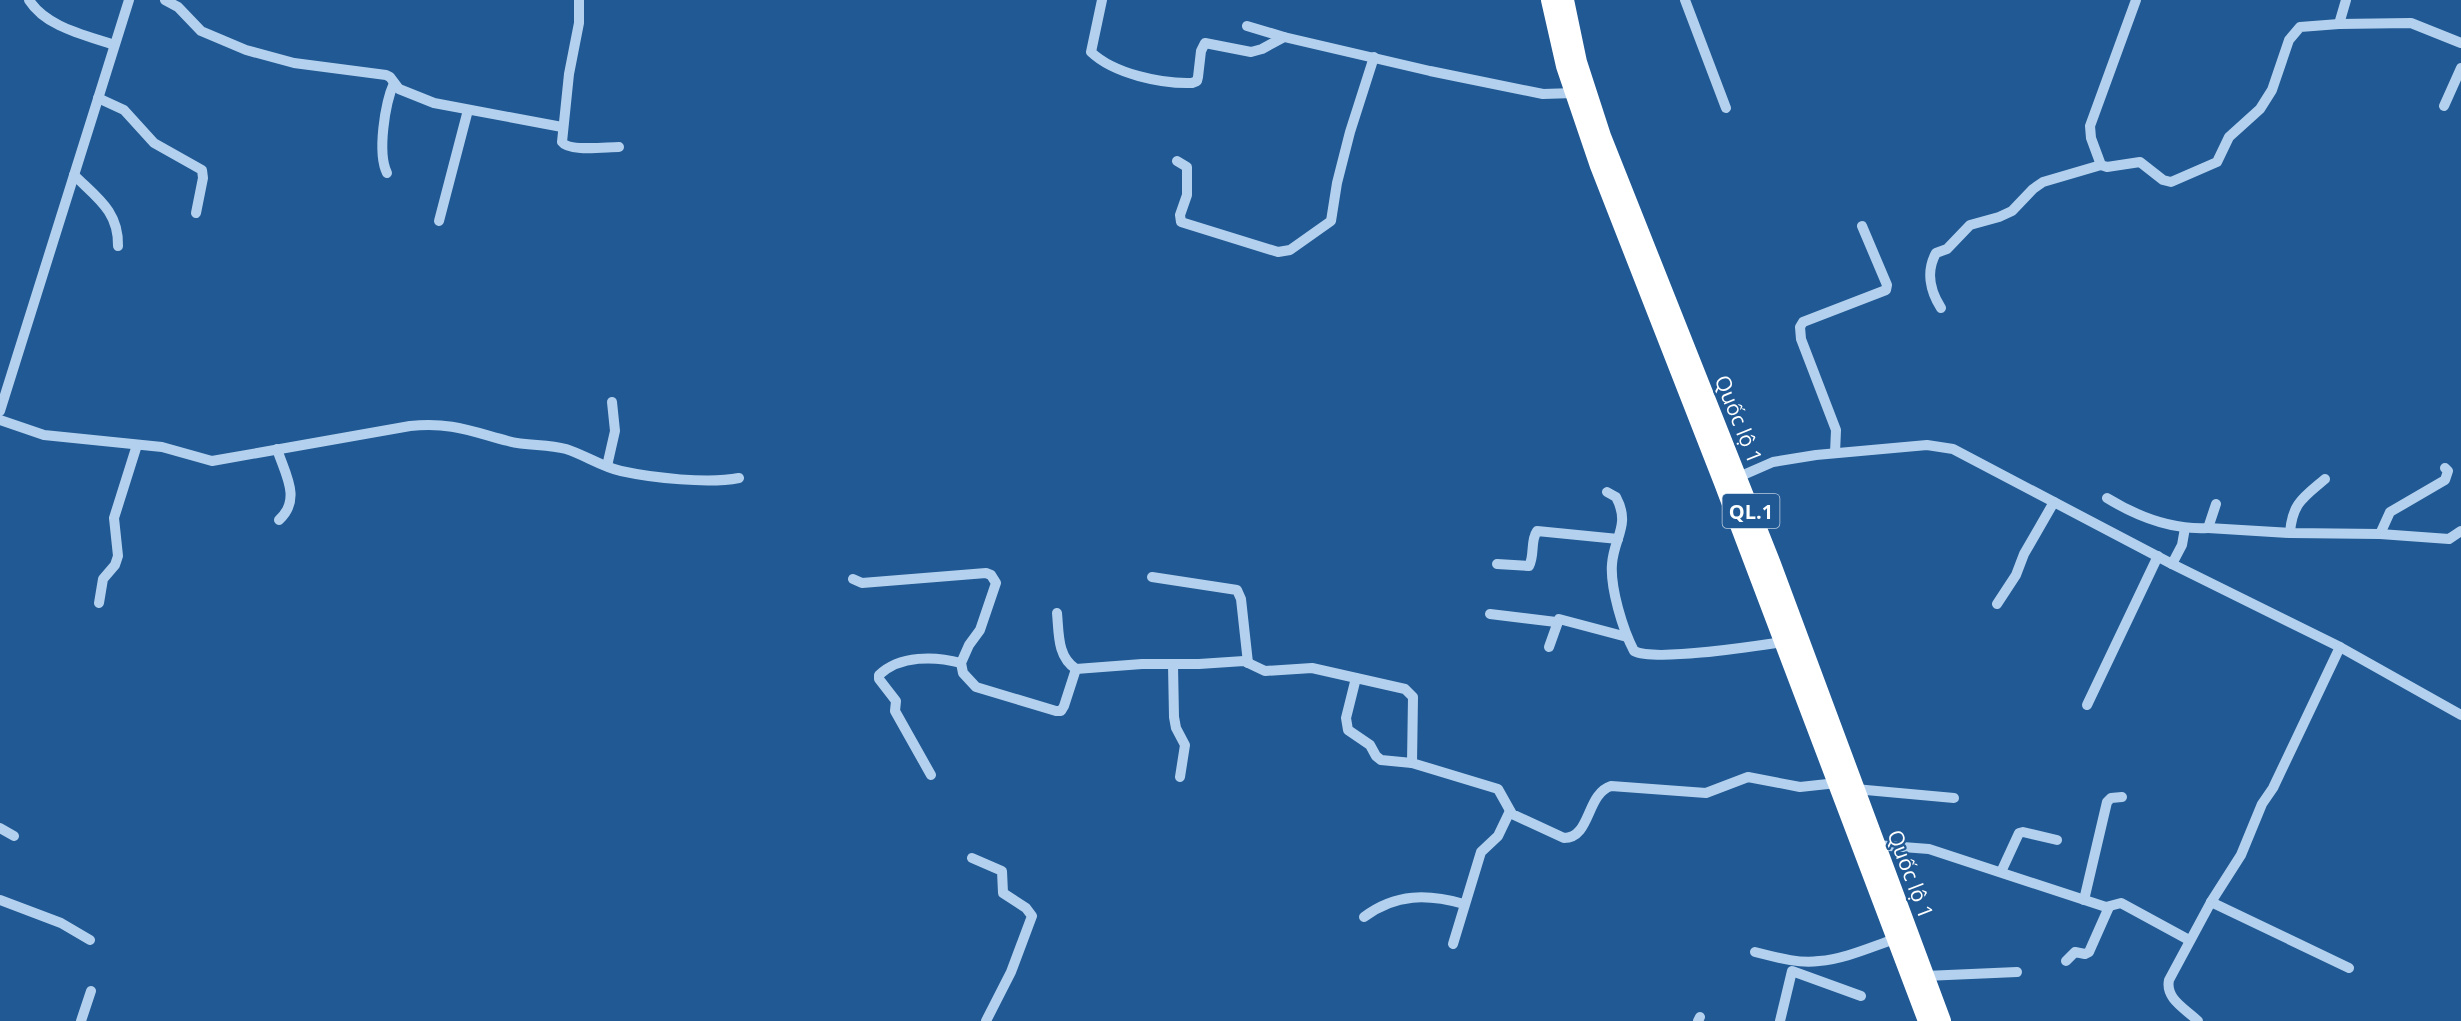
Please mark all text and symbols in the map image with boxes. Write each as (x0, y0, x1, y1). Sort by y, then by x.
street label: Quốc lộ 1 (1709, 371, 1769, 467)
road number: QL.1 (1722, 494, 1780, 528)
street label: Quốc lộ 1 (1881, 826, 1941, 922)

